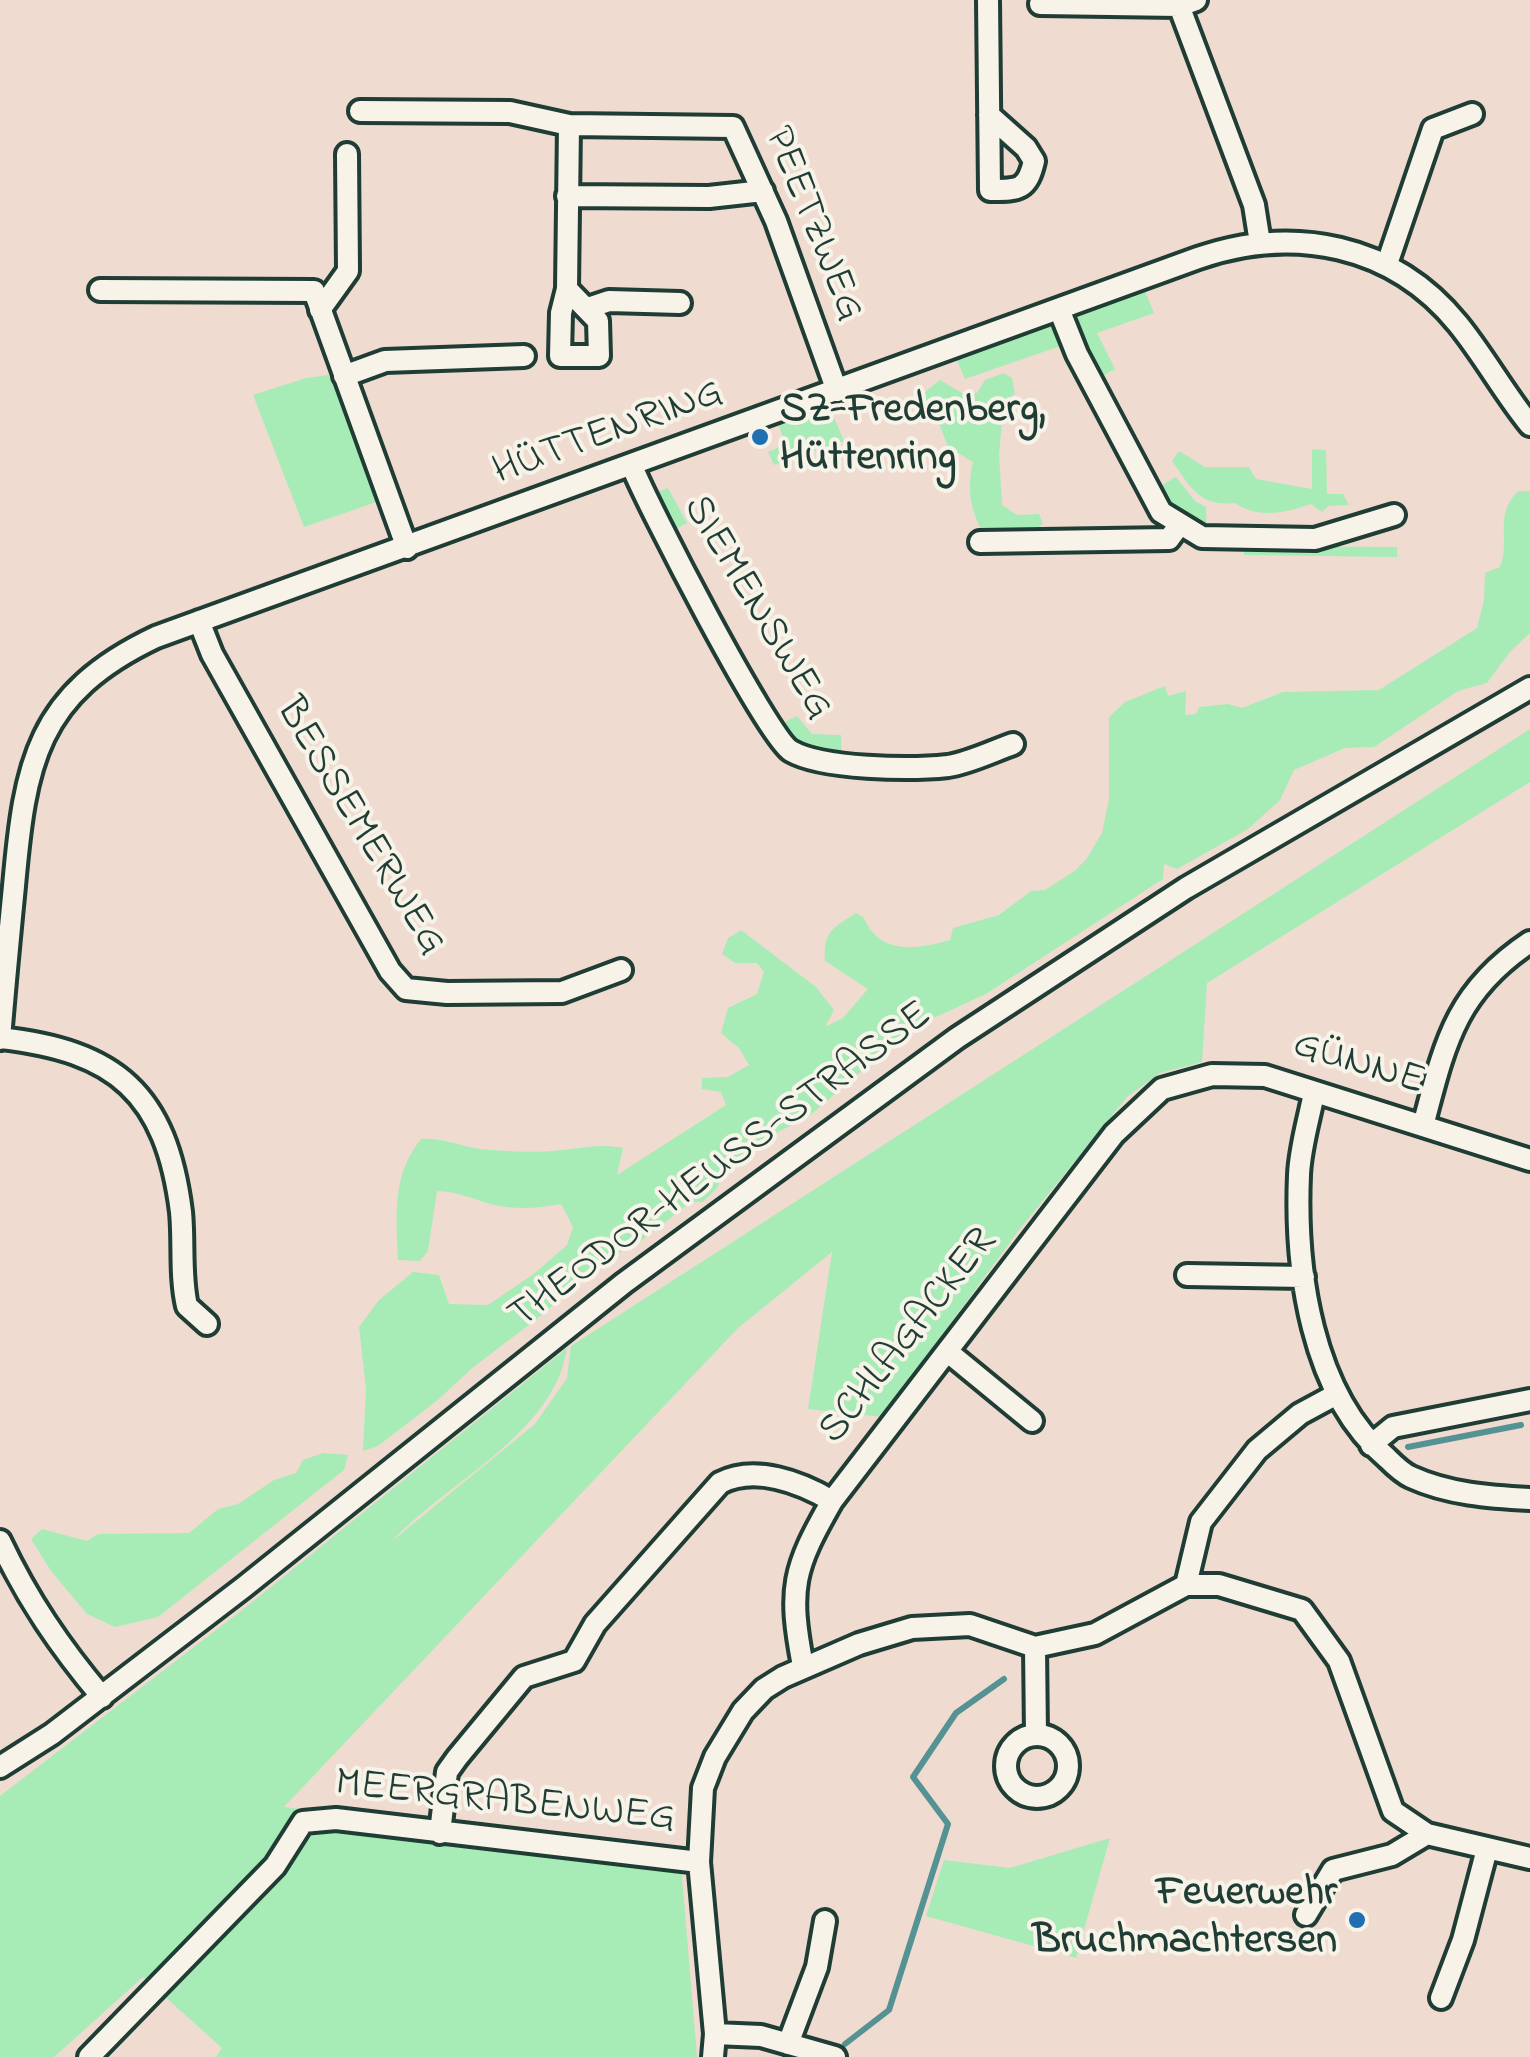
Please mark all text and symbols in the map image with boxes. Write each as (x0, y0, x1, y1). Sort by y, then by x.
street label: PEETZWEG (749, 121, 873, 329)
street label: HÜTTENRING (487, 370, 731, 500)
place label: SZ-Fredenberg, Hüttenring (780, 388, 1046, 486)
marker: SZ-Fredenberg, Hüttenring (749, 426, 771, 448)
street label: SIEMENSWEG (668, 488, 842, 730)
street label: BESSEMERWEG (261, 690, 455, 966)
street label: THEODOR-HEUSS-STRASSE (501, 993, 943, 1343)
street label: GÜNNE (1286, 1022, 1430, 1110)
street label: SCHLAGACKER (810, 1220, 1010, 1456)
street label: MEERGRABENWEG (332, 1761, 678, 1847)
place label: Feuerwehr Bruchmachtersen (1033, 1871, 1337, 1970)
marker: Feuerwehr Bruchmachtersen (1346, 1909, 1368, 1931)

